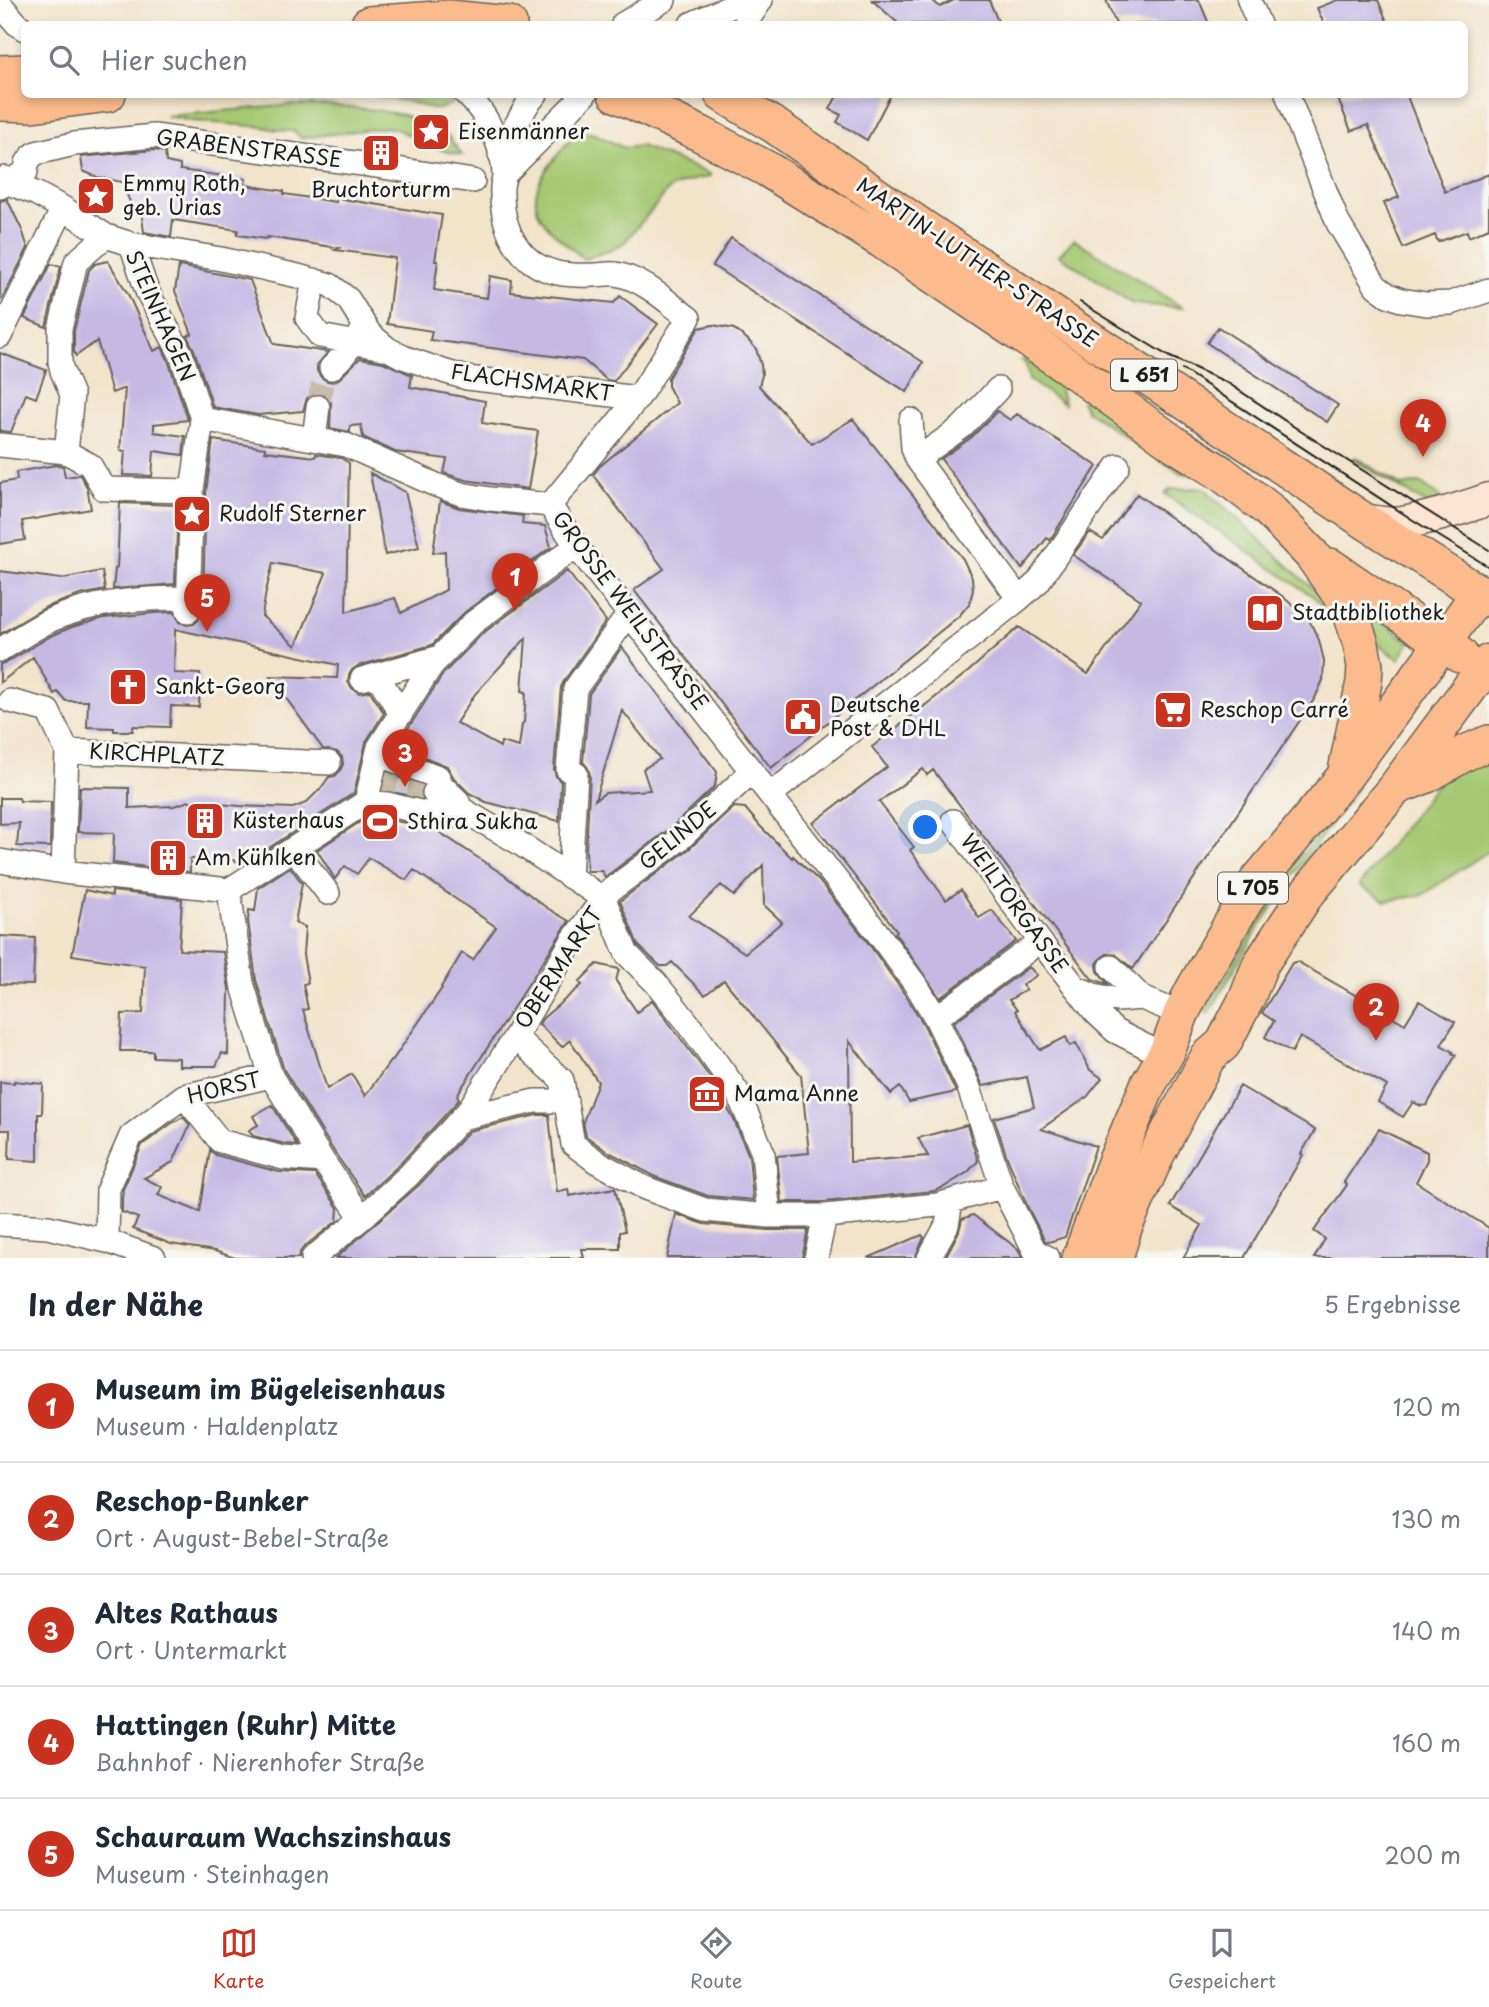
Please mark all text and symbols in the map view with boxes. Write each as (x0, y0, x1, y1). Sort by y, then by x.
search box (21, 21, 1468, 98)
text: Hier suchen (101, 40, 248, 79)
icon: search (45, 41, 83, 79)
place icon: Eisenmänner (410, 111, 452, 153)
place label: Eisenmänner (458, 114, 589, 146)
street label: GRABENSTRASSE (155, 120, 344, 174)
building icon: Bruchtorturm (360, 132, 402, 174)
place label: Emmy Roth, geb. Urias (123, 166, 246, 222)
street label: MARTIN-LUTHER-STRASSE (851, 168, 1105, 354)
place label: Bruchtorturm (311, 172, 451, 204)
place icon: Emmy Roth, geb. Urias (75, 175, 117, 217)
street label: STEINHAGEN (119, 244, 205, 386)
street label: FLACHSMARKT (449, 354, 616, 408)
road number: L 651 (1111, 360, 1177, 390)
pin: 4 (1400, 399, 1446, 457)
place icon: Rudolf Sterner (171, 493, 213, 535)
place label: Rudolf Sterner (219, 496, 367, 528)
street label: GROSSE WEILSTRASSE (546, 503, 717, 716)
pin: 1 (492, 553, 538, 611)
pin: 5 (184, 574, 230, 632)
library icon: Stadtbibliothek (1244, 592, 1286, 634)
place label: Stadtbibliothek (1292, 595, 1445, 627)
church icon: Sankt-Georg (107, 666, 149, 708)
place label: Sankt-Georg (155, 669, 286, 701)
place label: Deutsche Post & DHL (830, 687, 946, 743)
supermarket icon: Reschop Carré (1152, 689, 1194, 731)
place label: Reschop Carré (1200, 692, 1349, 724)
public building icon: Deutsche Post & DHL (782, 696, 824, 738)
pin: 3 (382, 729, 428, 787)
street label: KIRCHPLATZ (88, 733, 226, 773)
street label: GELINDE (631, 792, 723, 877)
building icon: Küsterhaus (184, 800, 226, 842)
sports icon: Sthira Sukha (359, 801, 401, 843)
place label: Küsterhaus (232, 803, 344, 835)
place label: Sthira Sukha (407, 804, 538, 836)
your location (908, 810, 942, 844)
street label: WEILTORGASSE (954, 826, 1077, 979)
building icon: Am Kühlken (147, 837, 189, 879)
place label: Am Kühlken (195, 840, 316, 872)
road number: L 705 (1218, 873, 1288, 904)
street label: OBERMARKT (506, 899, 609, 1034)
pin: 2 (1353, 983, 1399, 1041)
street label: HORST (183, 1061, 264, 1111)
museum icon: Mama Anne (686, 1073, 728, 1115)
place label: Mama Anne (734, 1076, 859, 1108)
text: In der Nähe (28, 1281, 203, 1326)
text: 5 Ergebnisse (1324, 1286, 1461, 1321)
text: Museum im Bügeleisenhaus (95, 1369, 445, 1408)
text: 1 (46, 1389, 57, 1424)
text: 120 m (1393, 1389, 1461, 1424)
text: Museum · Haldenplatz (95, 1408, 338, 1443)
text: Reschop-Bunker (95, 1481, 309, 1520)
text: 2 (43, 1501, 59, 1536)
text: 130 m (1391, 1501, 1461, 1536)
text: Ort · August-Bebel-Straße (95, 1520, 389, 1555)
text: Altes Rathaus (95, 1593, 278, 1632)
text: 3 (43, 1613, 59, 1648)
text: 140 m (1392, 1613, 1461, 1648)
text: Ort · Untermarkt (95, 1632, 287, 1667)
text: Hattingen (Ruhr) Mitte (95, 1705, 396, 1744)
text: 4 (43, 1725, 59, 1760)
text: 160 m (1392, 1725, 1461, 1760)
text: Bahnhof · Nierenhofer Straße (95, 1744, 425, 1779)
text: Schauraum Wachszinshaus (95, 1817, 451, 1856)
text: 5 (44, 1837, 58, 1872)
text: 200 m (1384, 1837, 1461, 1872)
text: Museum · Steinhagen (95, 1856, 329, 1891)
tab: Karte (213, 1924, 264, 1994)
tab: Route (690, 1924, 742, 1994)
tab: Gespeichert (1168, 1924, 1276, 1994)

